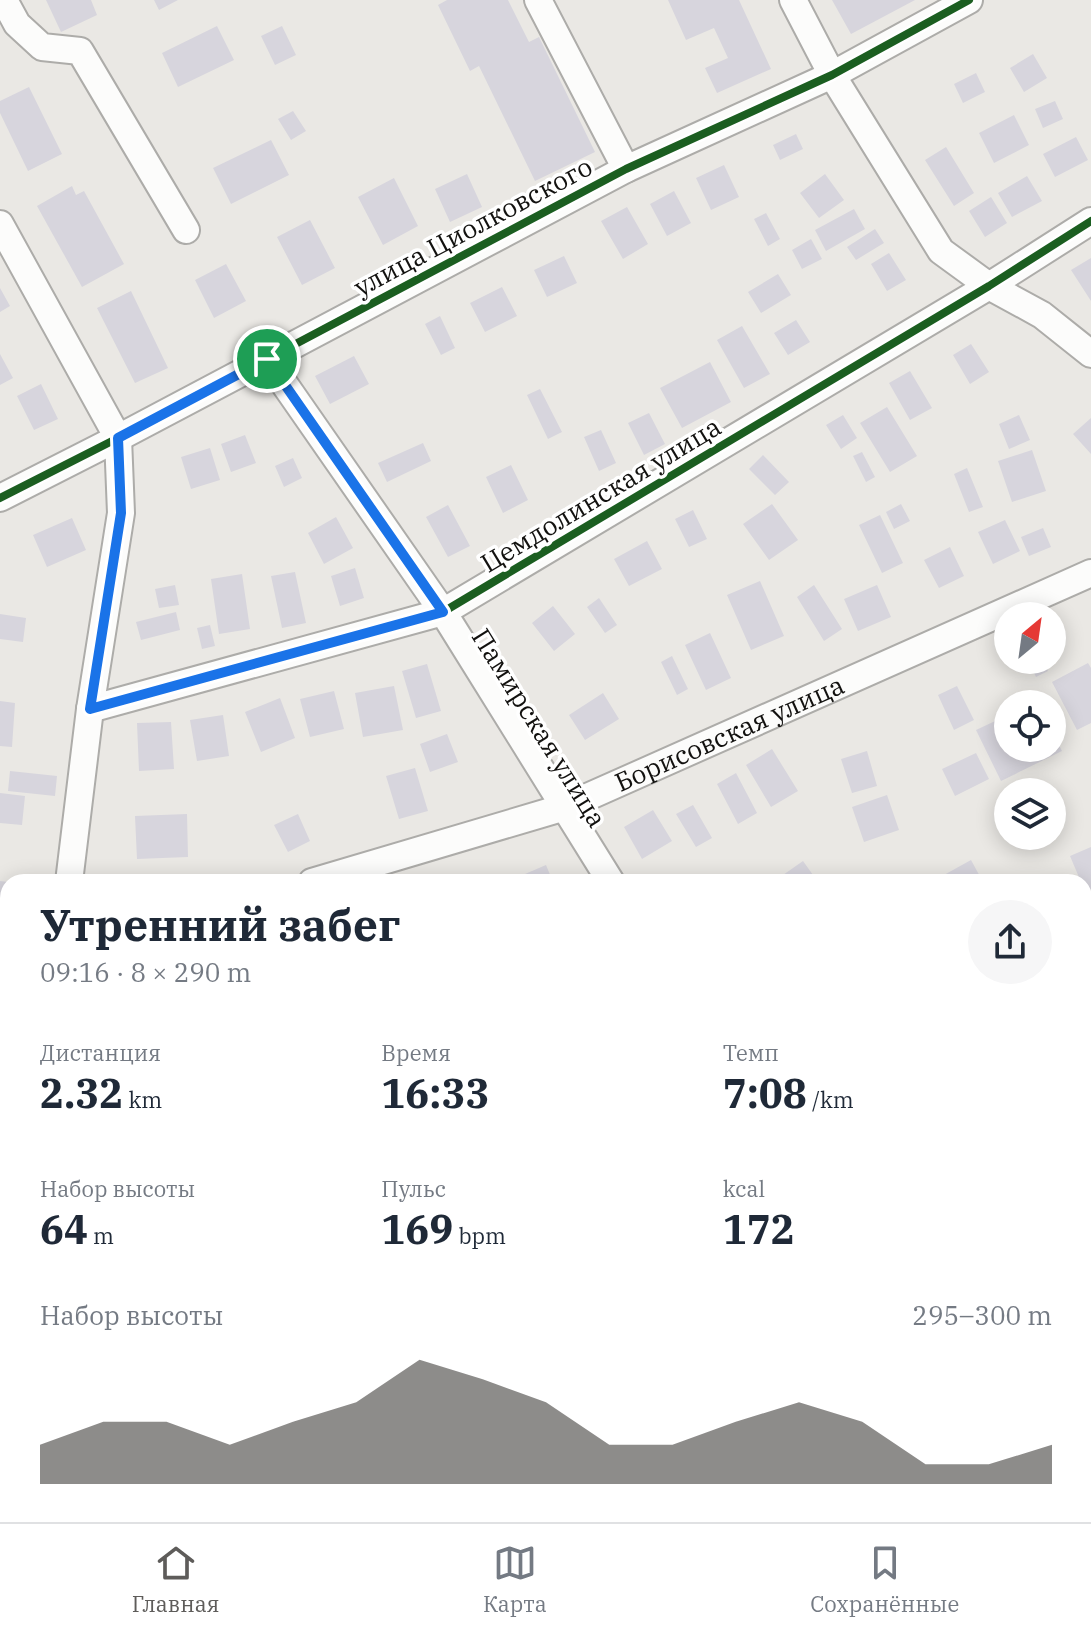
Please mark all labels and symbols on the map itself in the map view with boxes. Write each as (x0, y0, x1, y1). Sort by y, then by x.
street label: улица Циолковского (347, 149, 598, 303)
pin (233, 325, 301, 393)
street label: Цемдолинская улица (474, 409, 727, 579)
north arrow (994, 602, 1066, 674)
street label: Памирская улица (465, 622, 615, 833)
street label: Борисовская улица (609, 667, 849, 799)

